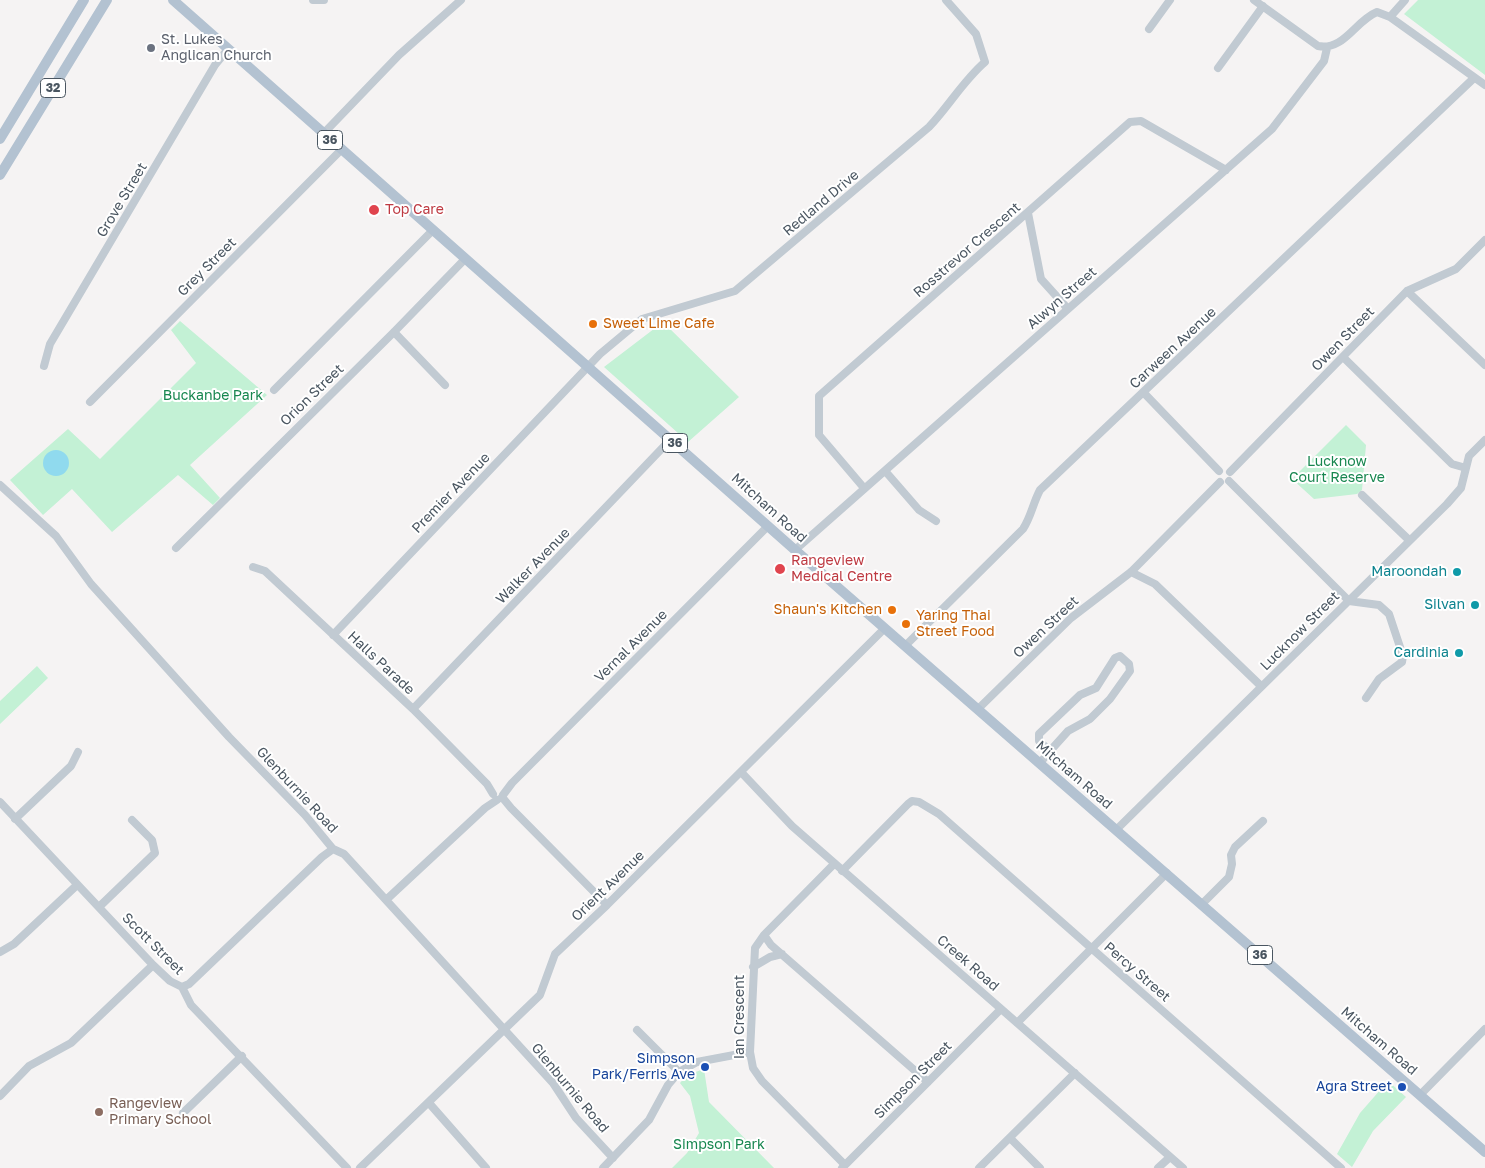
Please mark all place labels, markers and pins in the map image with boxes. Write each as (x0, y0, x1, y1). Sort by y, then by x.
place label: St. Lukes Anglican Church (161, 32, 272, 64)
marker: St. Lukes Anglican Church (145, 42, 157, 54)
place label: Top Care (385, 202, 444, 218)
marker: Top Care (367, 203, 381, 217)
place label: Sweet Lime Cafe (603, 316, 715, 332)
marker: Sweet Lime Cafe (587, 318, 599, 330)
place label: Rangeview Medical Centre (791, 553, 892, 586)
marker: Rangeview Medical Centre (773, 562, 787, 576)
place label: Maroondah (1371, 564, 1447, 580)
marker: Maroondah (1451, 566, 1463, 578)
place label: Silvan (1424, 597, 1465, 613)
marker: Silvan (1469, 599, 1481, 611)
place label: Shaun's Kitchen (774, 602, 882, 618)
marker: Shaun's Kitchen (886, 604, 898, 616)
place label: Yaring Thai Street Food (916, 608, 995, 640)
marker: Yaring Thai Street Food (900, 618, 912, 630)
place label: Cardinia (1394, 645, 1449, 661)
marker: Cardinia (1453, 647, 1465, 659)
place label: Simpson Park/Ferris Ave (592, 1051, 695, 1084)
marker: Simpson Park/Ferris Ave (699, 1061, 711, 1073)
place label: Agra Street (1316, 1079, 1392, 1095)
marker: Agra Street (1396, 1081, 1408, 1093)
place label: Rangeview Primary School (109, 1096, 211, 1128)
marker: Rangeview Primary School (93, 1106, 105, 1118)

